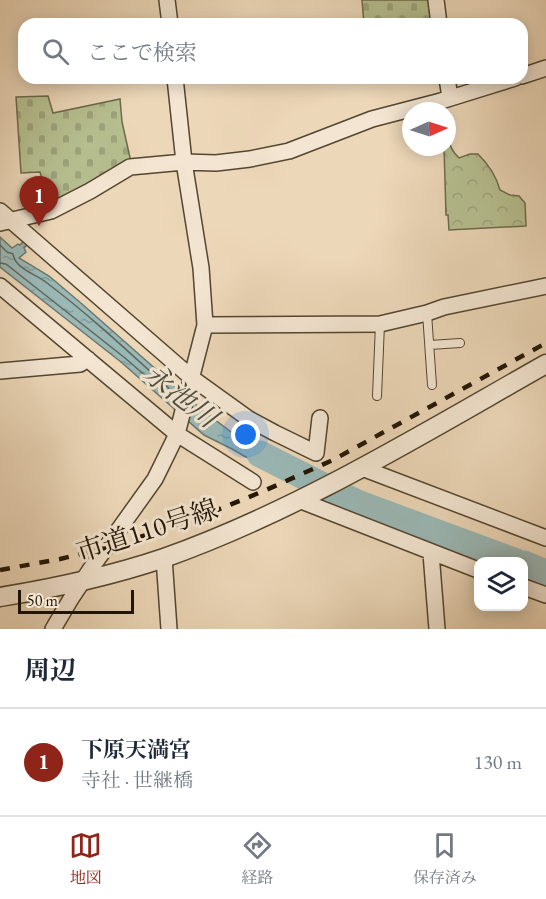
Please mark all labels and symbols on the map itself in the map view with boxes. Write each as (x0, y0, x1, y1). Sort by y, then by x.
north arrow (402, 102, 456, 156)
pin: 1 (20, 176, 58, 226)
water label: 永池川 (137, 355, 228, 437)
your location (231, 420, 260, 449)
street label: 市道110号線 (72, 491, 222, 569)
scale bar (18, 587, 134, 614)

